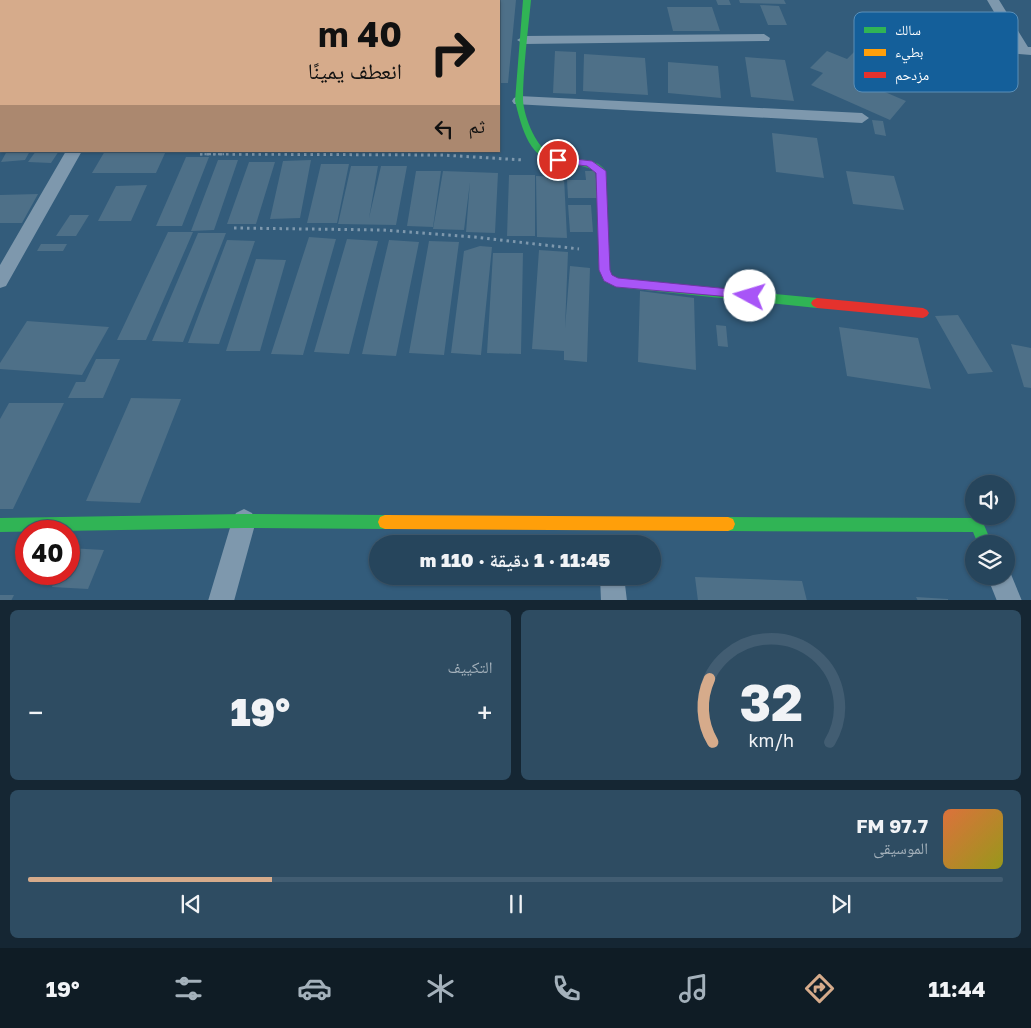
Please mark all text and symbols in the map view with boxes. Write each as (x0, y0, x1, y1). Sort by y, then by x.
legend (854, 12, 1018, 92)
text: 40 m (318, 13, 402, 55)
icon: right (420, 20, 485, 85)
text: سالك (895, 21, 921, 38)
text: بطيء (895, 43, 924, 64)
text: انعطف يمينًا (308, 57, 402, 84)
text: مزدحم (895, 66, 929, 85)
text: ثم (468, 114, 485, 137)
icon: left (430, 115, 458, 143)
pin (537, 139, 579, 181)
icon: arrive (544, 146, 572, 174)
position arrow (723, 269, 775, 321)
map controls (965, 475, 1015, 585)
button: sound (965, 475, 1015, 525)
speed limit sign: 40 (15, 520, 80, 585)
button: layers (965, 535, 1015, 585)
text: 11:45 · 1 دقيقة · 110 m (420, 548, 610, 571)
text: التكييف (448, 657, 493, 677)
text: 32 (739, 670, 802, 732)
text: 19° (230, 689, 290, 734)
text: − (28, 696, 43, 729)
text: + (477, 696, 493, 729)
text: km/h (748, 729, 793, 751)
text: 97.7 FM (856, 814, 928, 837)
text: الموسيقى (873, 838, 928, 858)
icon: previous (177, 890, 205, 918)
icon: pause (502, 890, 530, 918)
icon: next (827, 890, 855, 918)
icon: filters (171, 971, 206, 1006)
icon: car (297, 971, 332, 1006)
icon: climate (423, 971, 458, 1006)
icon: phone (549, 971, 584, 1006)
icon: music (676, 971, 711, 1006)
icon: directions (802, 971, 837, 1006)
text: 19° (46, 975, 80, 1002)
text: 11:44 (928, 975, 985, 1002)

